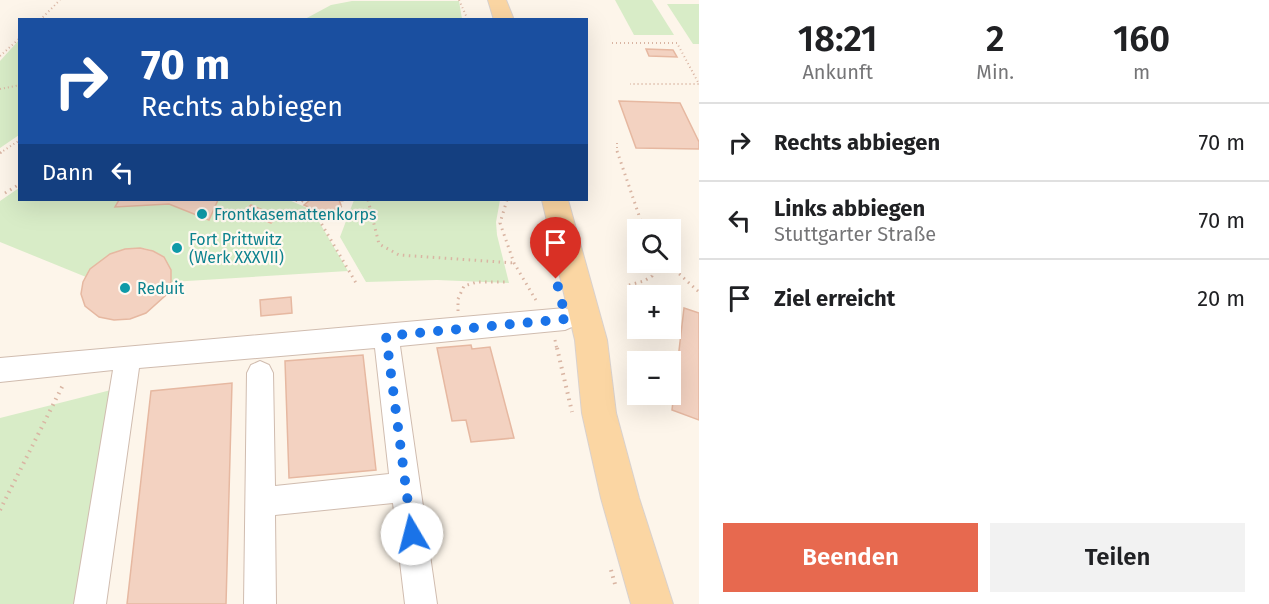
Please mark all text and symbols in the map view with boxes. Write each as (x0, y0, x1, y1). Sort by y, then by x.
text: 18:21 (798, 17, 878, 61)
text: 2 (986, 17, 1004, 61)
text: 160 (1113, 17, 1170, 61)
text: 70 m (141, 40, 230, 90)
icon: right (42, 42, 120, 120)
text: Ankunft (802, 60, 873, 84)
text: Min. (976, 60, 1014, 84)
text: m (1133, 60, 1150, 84)
text: Rechts abbiegen (141, 91, 343, 123)
icon: right (723, 126, 756, 159)
text: Rechts abbiegen (774, 129, 940, 156)
text: 70 m (1199, 129, 1245, 156)
icon: left (106, 156, 139, 189)
text: Dann (42, 159, 94, 186)
text: Links abbiegen (774, 195, 925, 222)
icon: left (723, 204, 756, 237)
place label: Frontkasemattenkorps (214, 205, 377, 224)
marker: Frontkasemattenkorps (195, 207, 209, 221)
text: 70 m (1199, 207, 1245, 234)
pin (530, 217, 581, 279)
map controls (627, 219, 681, 405)
button: search (627, 219, 681, 273)
text: Stuttgarter Straße (774, 222, 936, 246)
icon: arrive (539, 226, 572, 259)
place label: Fort Prittwitz (Werk XXXVII) (189, 230, 284, 267)
marker: Fort Prittwitz (Werk XXXVII) (170, 241, 184, 255)
place label: Reduit (137, 279, 185, 298)
marker: Reduit (118, 281, 132, 295)
icon: arrive (723, 282, 756, 315)
button: + (627, 285, 681, 339)
text: Ziel erreicht (774, 285, 895, 312)
text: 20 m (1197, 285, 1245, 312)
button: − (627, 351, 681, 405)
position arrow (380, 502, 444, 566)
button: Beenden (723, 523, 978, 592)
button: Teilen (990, 523, 1245, 592)

